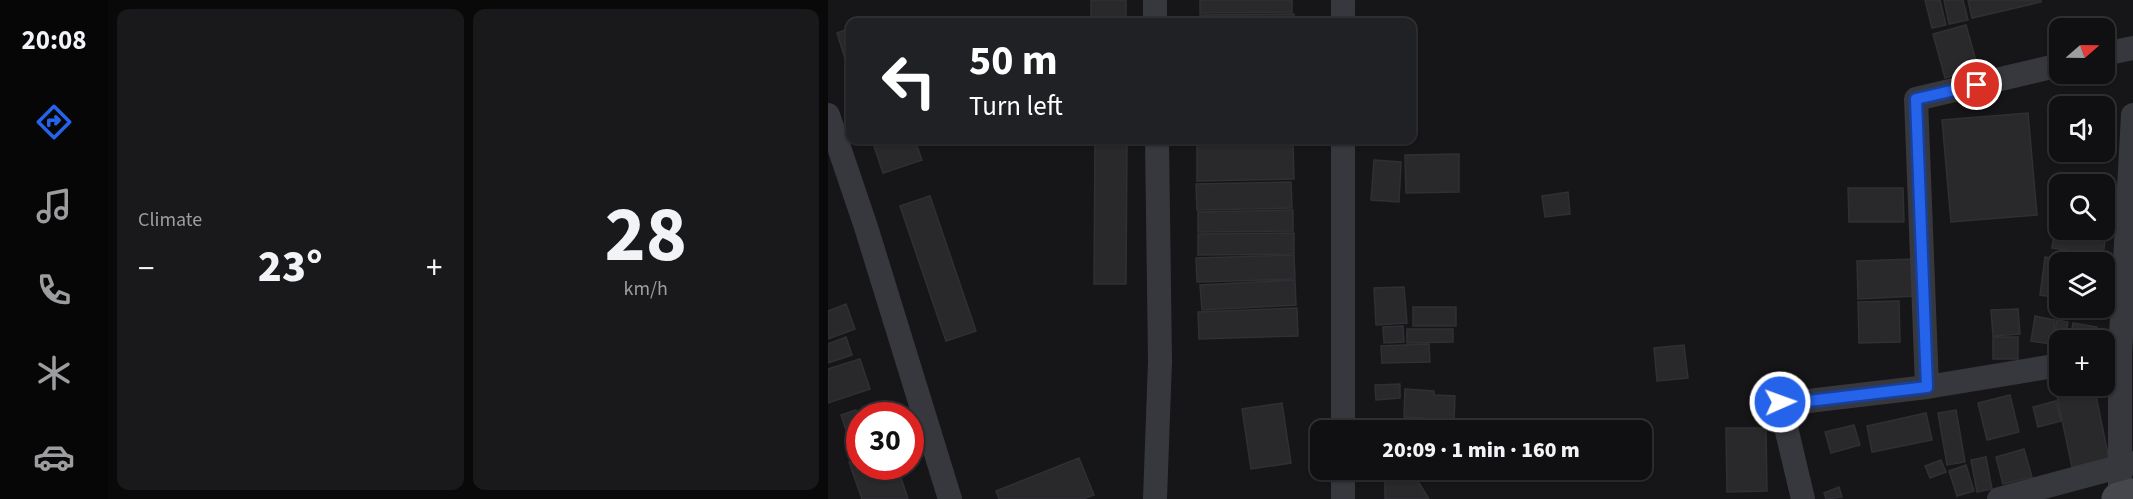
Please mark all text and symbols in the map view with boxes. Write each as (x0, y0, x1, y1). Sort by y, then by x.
north arrow (2049, 18, 2115, 84)
map controls (2049, 18, 2115, 396)
text: 20:08 (21, 21, 87, 60)
text: 50 m (969, 31, 1058, 91)
icon: left (870, 42, 948, 120)
pin (1951, 59, 2002, 110)
icon: arrive (1960, 68, 1993, 101)
text: Turn left (969, 87, 1063, 126)
button: sound (2049, 96, 2115, 162)
icon: directions (33, 101, 75, 143)
button: search (2049, 174, 2115, 240)
text: 28 (605, 180, 687, 291)
icon: music (33, 185, 75, 227)
text: Climate (138, 206, 202, 234)
text: 23° (258, 235, 323, 299)
text: − (138, 245, 154, 292)
text: + (426, 245, 442, 292)
button: layers (2049, 252, 2115, 318)
icon: phone (33, 269, 75, 311)
text: km/h (624, 275, 668, 303)
button: + (2049, 330, 2115, 396)
icon: climate (33, 352, 75, 394)
position arrow (1748, 370, 1812, 434)
speed limit sign: 30 (846, 402, 924, 480)
text: 20:09 · 1 min · 160 m (1382, 434, 1580, 466)
icon: car (33, 436, 75, 478)

